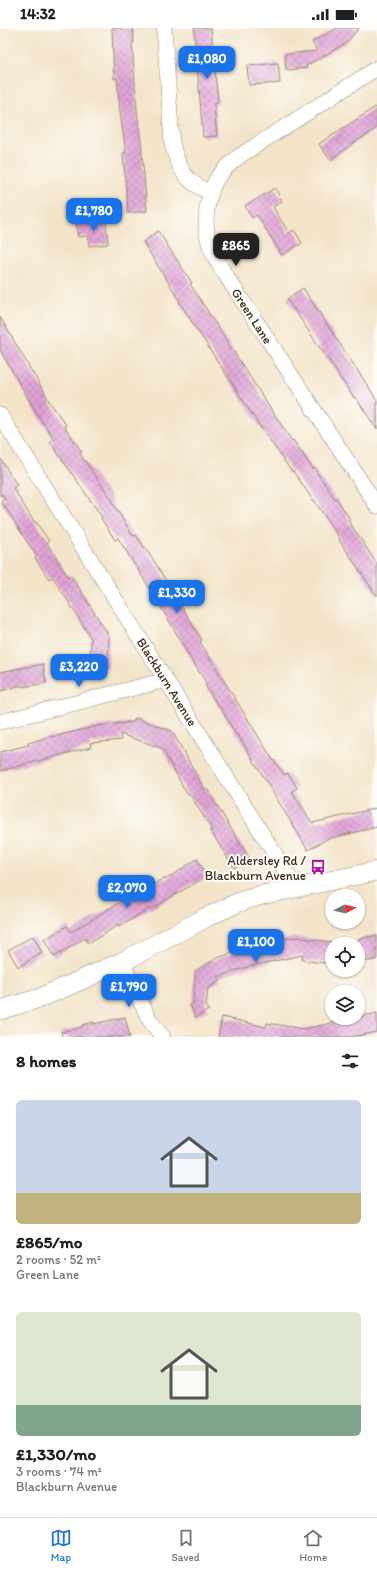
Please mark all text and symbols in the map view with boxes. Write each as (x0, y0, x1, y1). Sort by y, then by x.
text: 14:32 (20, 5, 56, 23)
pin: £1,080 (174, 46, 240, 80)
text: £1,080 (187, 51, 227, 66)
pin: £1,780 (61, 198, 127, 232)
text: £1,780 (75, 203, 113, 218)
pin: £865 (212, 233, 260, 267)
text: £865 (222, 238, 250, 253)
street label: Green Lane (228, 285, 276, 347)
pin: £1,330 (144, 580, 210, 614)
text: £1,330 (158, 585, 196, 600)
street label: Blackburn Avenue (134, 635, 200, 729)
pin: £3,220 (46, 654, 112, 688)
text: £3,220 (60, 659, 98, 674)
place label: Aldersley Rd / Blackburn Avenue (205, 853, 307, 883)
bus stop icon: Aldersley Rd / Blackburn Avenue (309, 858, 327, 876)
pin: £2,070 (94, 875, 160, 909)
text: £2,070 (107, 880, 147, 895)
north arrow (325, 889, 365, 929)
map controls (325, 889, 365, 1025)
pin: £1,100 (223, 929, 289, 963)
text: £1,100 (237, 934, 275, 949)
button: locate (325, 937, 365, 977)
pin: £1,790 (96, 974, 162, 1008)
text: £1,790 (110, 979, 148, 994)
button: layers (325, 985, 365, 1025)
icon: filters (339, 1050, 361, 1072)
text: 8 homes (16, 1051, 76, 1071)
icon: home (153, 1126, 225, 1198)
text: £865/mo (16, 1232, 82, 1252)
text: 2 rooms · 52 m² (16, 1252, 101, 1267)
text: Green Lane (16, 1267, 79, 1282)
icon: home (153, 1338, 225, 1410)
text: £1,330/mo (16, 1444, 96, 1464)
text: 3 rooms · 74 m² (16, 1464, 102, 1479)
text: Blackburn Avenue (16, 1479, 117, 1494)
tab: Map (50, 1527, 72, 1564)
tab: Saved (172, 1527, 200, 1564)
tab: Home (299, 1527, 327, 1564)

